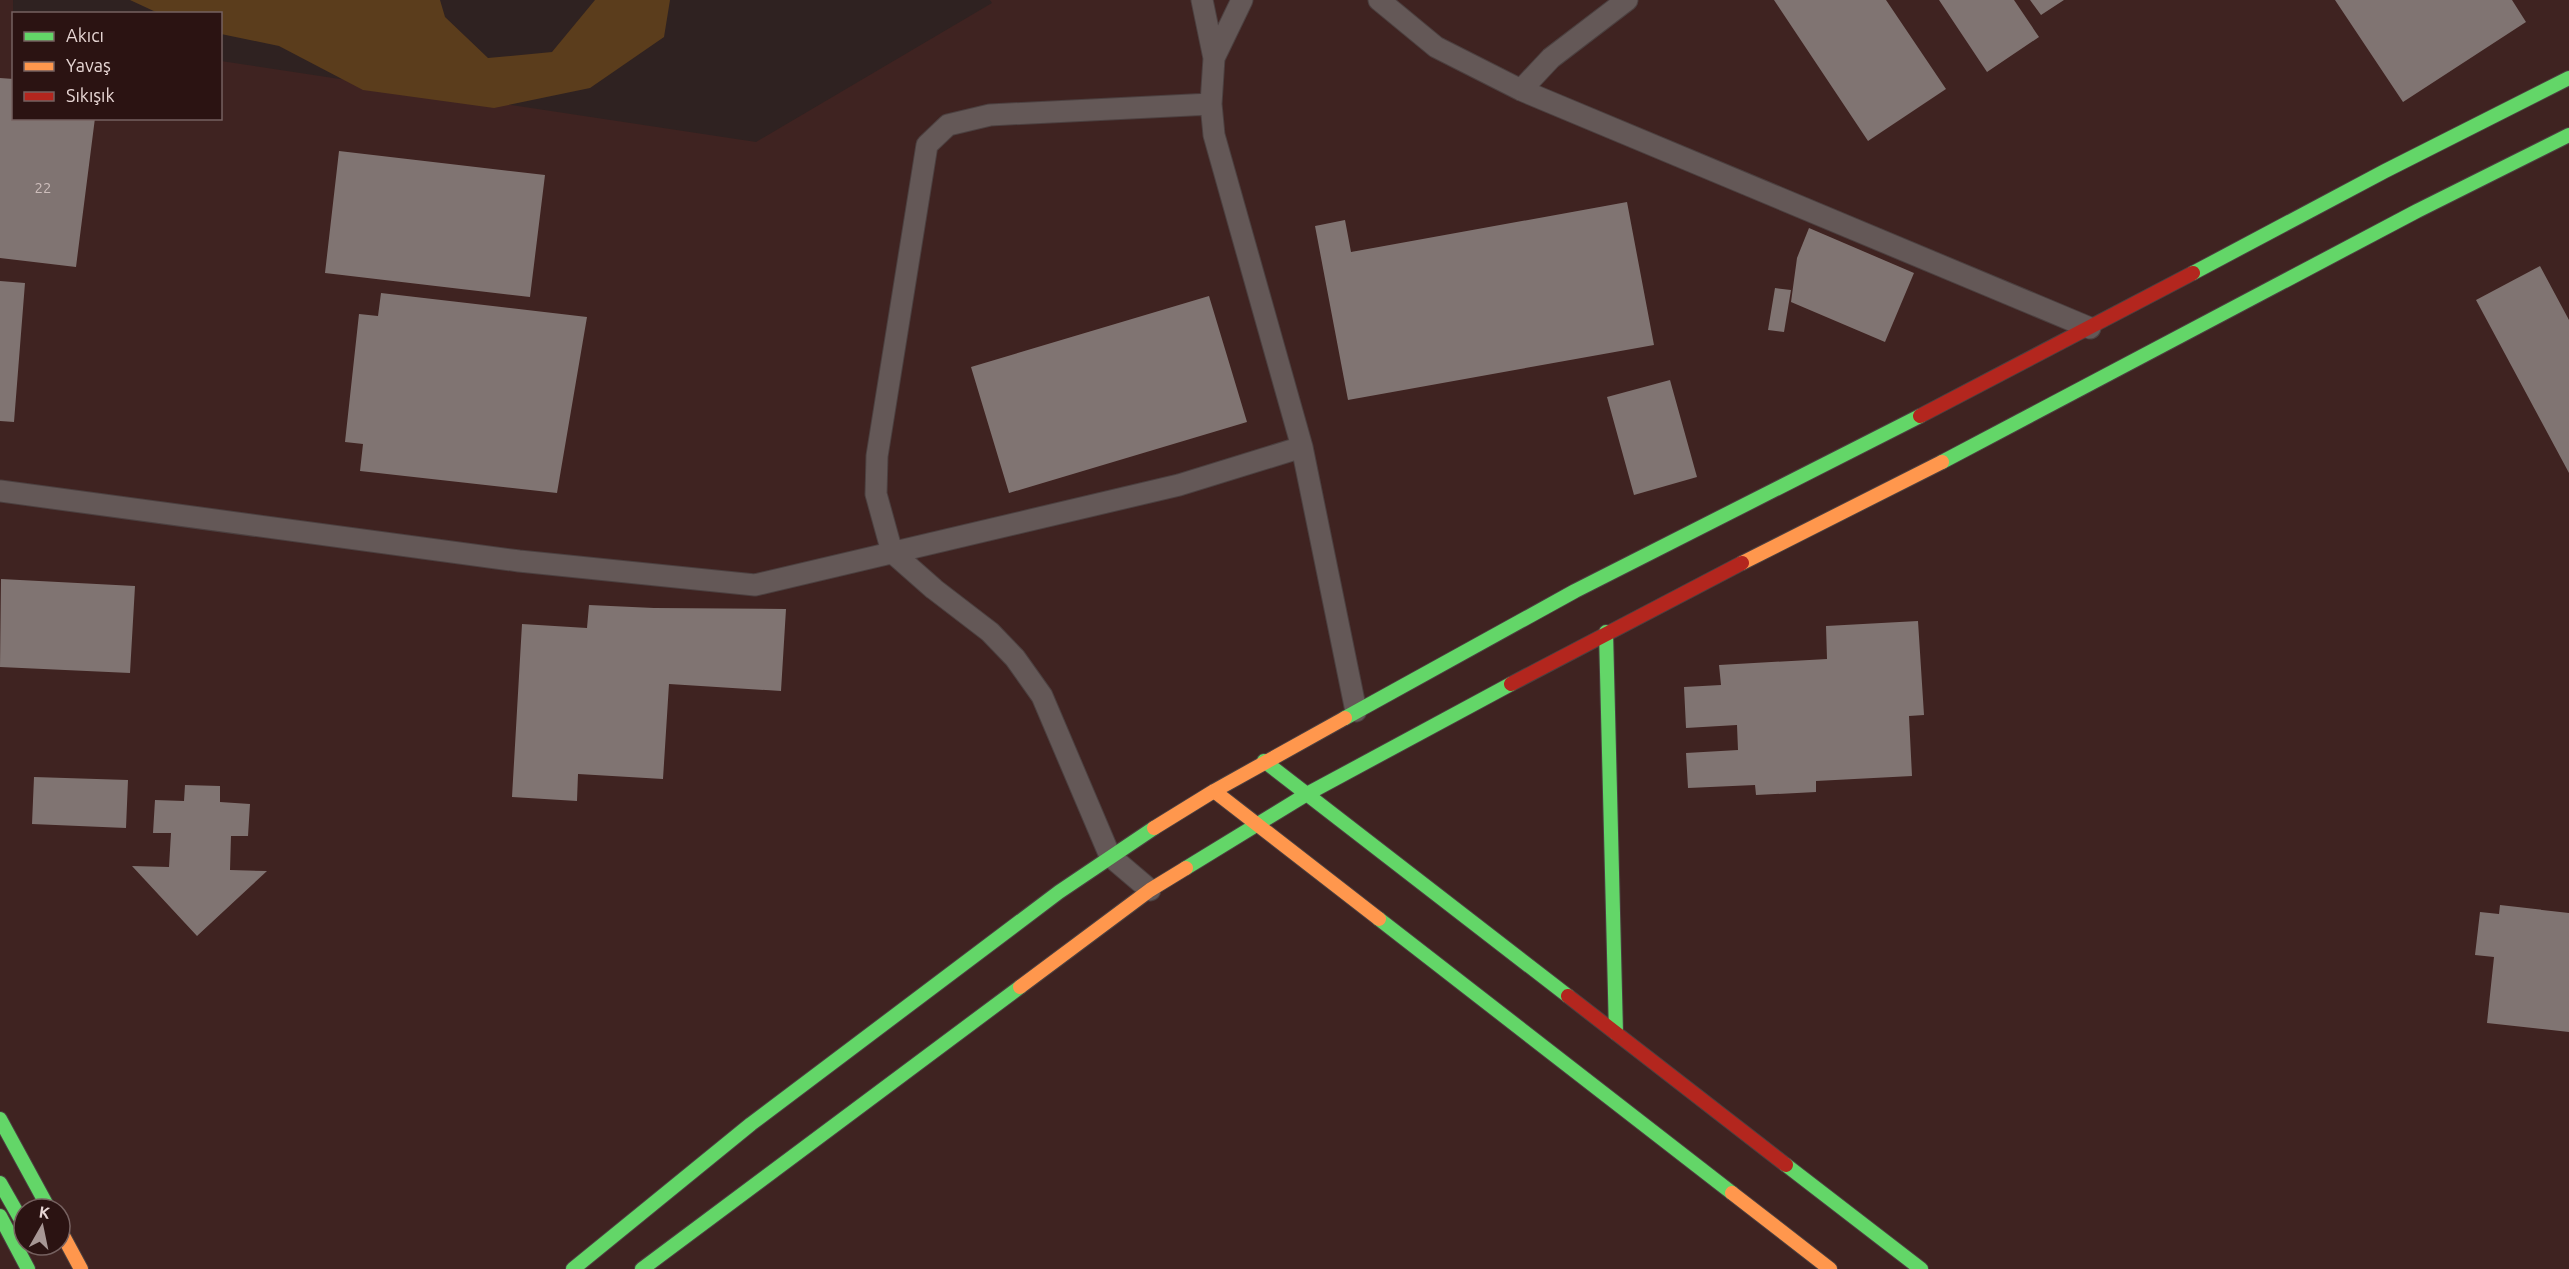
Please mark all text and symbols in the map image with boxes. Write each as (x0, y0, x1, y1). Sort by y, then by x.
legend (12, 12, 222, 120)
text: Akıcı (66, 25, 104, 45)
text: Yavaş (66, 55, 111, 75)
text: Sıkışık (66, 85, 115, 105)
house number: 22 (35, 179, 51, 196)
north arrow (12, 1197, 72, 1257)
text: K (38, 1202, 51, 1222)

